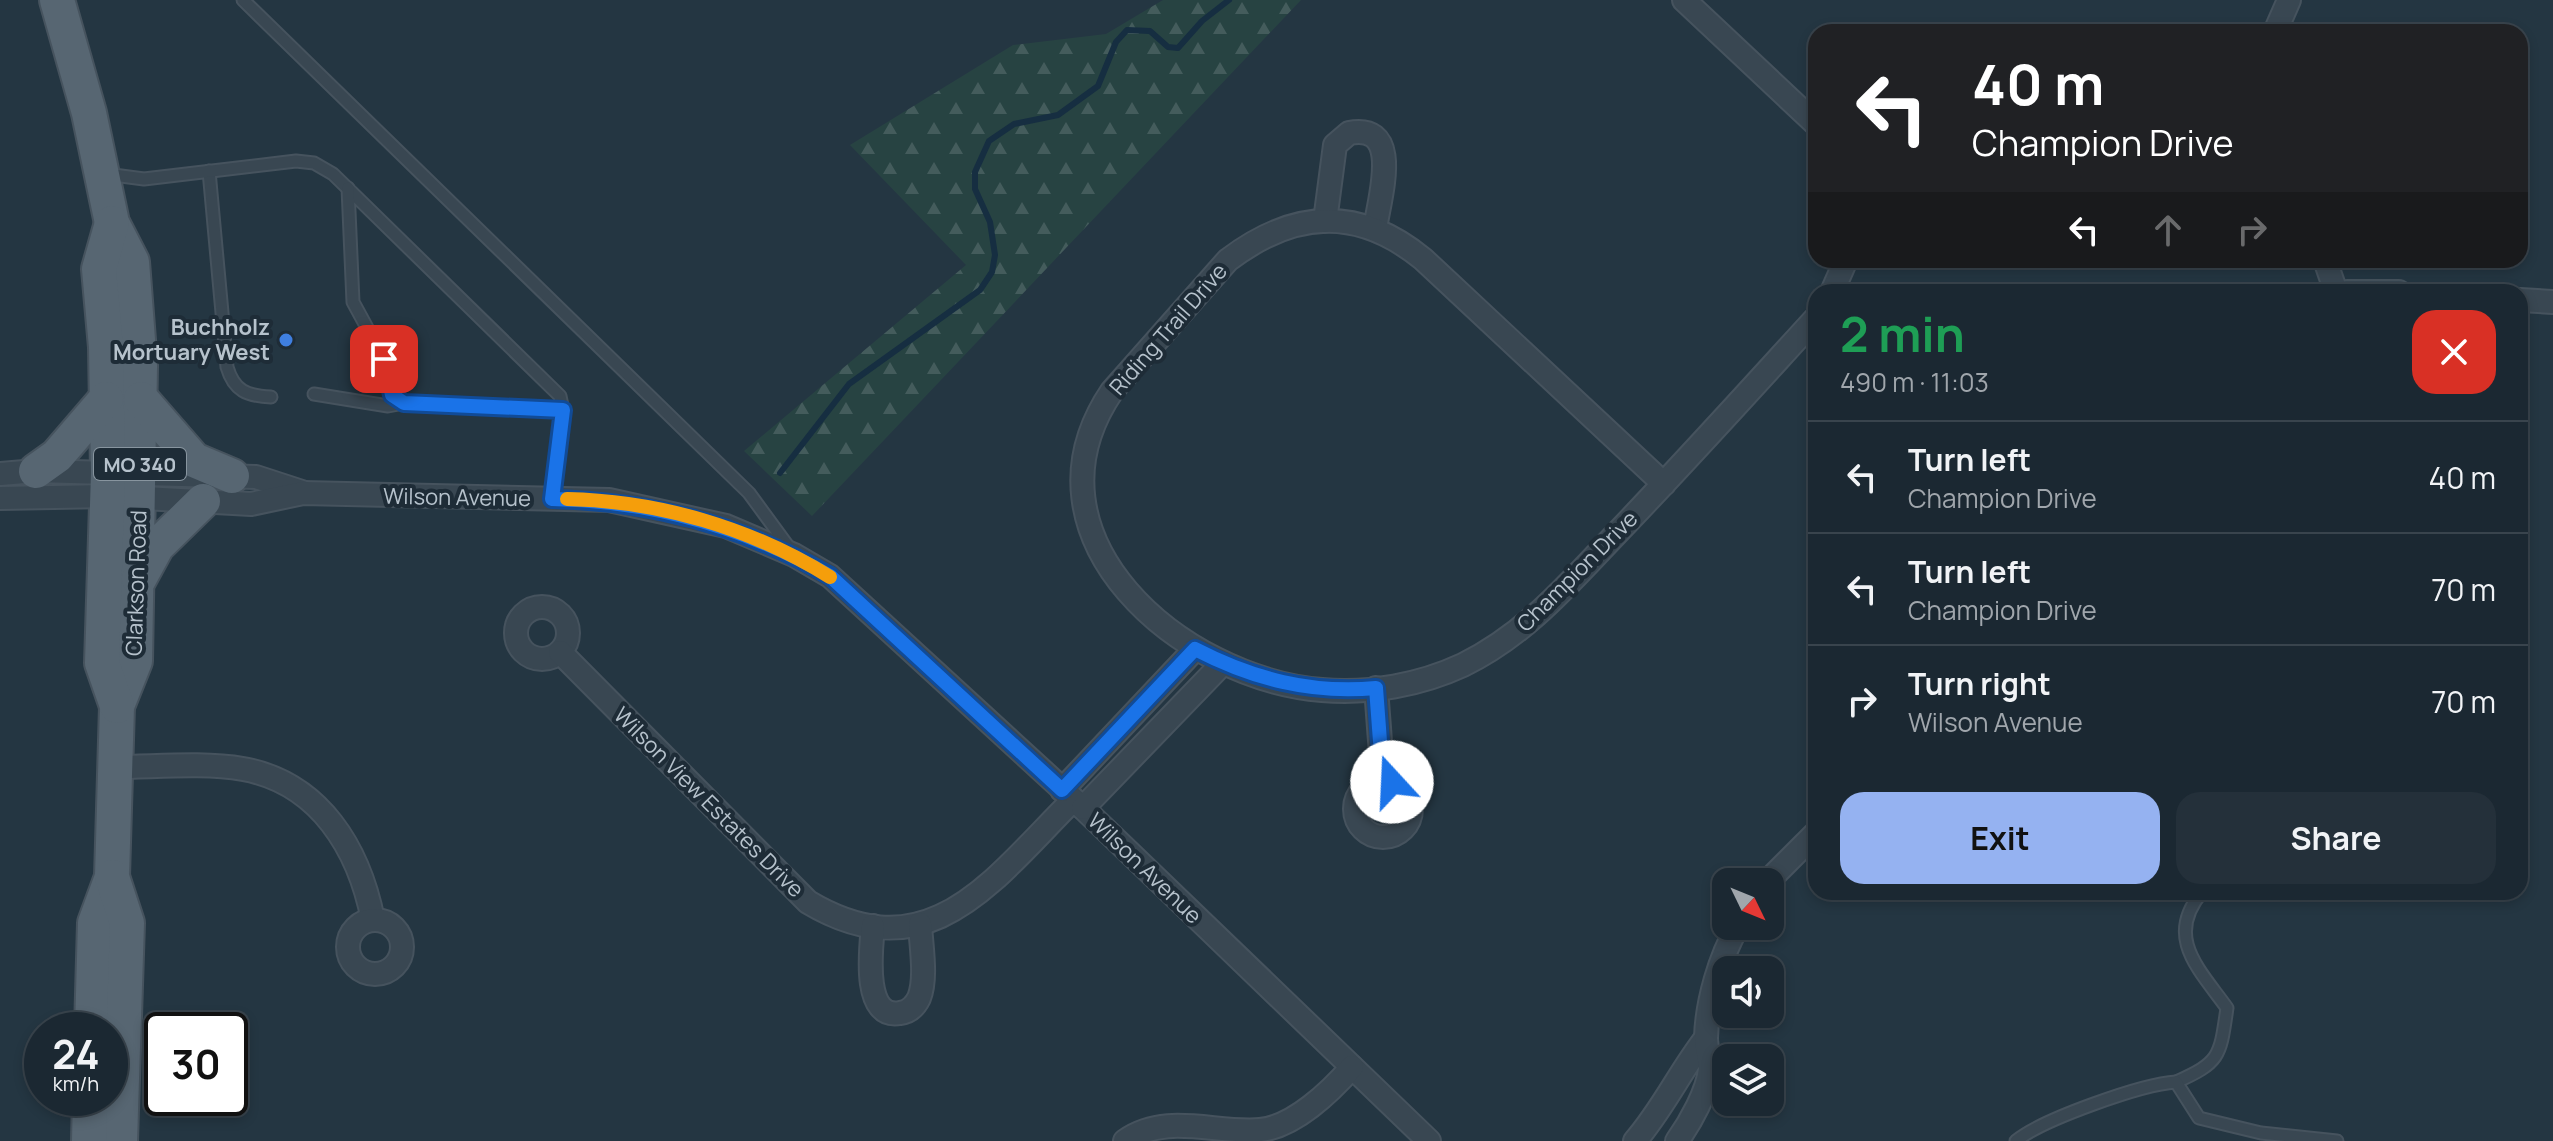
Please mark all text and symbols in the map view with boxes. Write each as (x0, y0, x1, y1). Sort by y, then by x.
text: 40 m (1972, 45, 2104, 122)
icon: left (1840, 56, 1944, 160)
text: Champion Drive (1972, 118, 2233, 167)
icon: left (2062, 208, 2106, 252)
icon: ahead (2146, 208, 2190, 252)
icon: right (2230, 208, 2274, 252)
street label: Riding Trail Drive (1102, 257, 1234, 401)
text: 2 min (1840, 301, 1965, 366)
button: close (2412, 310, 2496, 394)
place label: Buchholz Mortuary West (113, 312, 270, 367)
pin (350, 325, 418, 393)
marker: Buchholz Mortuary West (277, 331, 295, 349)
icon: arrive (362, 337, 406, 381)
text: 490 m · 11:03 (1840, 364, 1989, 400)
text: Turn left (1908, 439, 2031, 480)
road number: MO 340 (94, 448, 186, 480)
icon: left (1840, 455, 1884, 499)
text: 40 m (2429, 457, 2496, 498)
text: Champion Drive (1908, 480, 2097, 516)
street label: Wilson Avenue (383, 481, 531, 513)
street label: Champion Drive (1510, 504, 1644, 638)
street label: Clarkson Road (118, 510, 154, 656)
text: Turn left (1908, 551, 2031, 592)
icon: left (1840, 567, 1884, 611)
text: 70 m (2431, 569, 2496, 610)
text: Champion Drive (1908, 592, 2097, 628)
text: Turn right (1908, 663, 2051, 704)
icon: right (1840, 679, 1884, 723)
text: 70 m (2431, 681, 2496, 722)
street label: Wilson View Estates Drive (607, 700, 811, 904)
text: Wilson Avenue (1908, 704, 2083, 740)
position arrow (1350, 740, 1434, 824)
button: Exit (1840, 792, 2160, 884)
button: Share (2176, 792, 2496, 884)
street label: Wilson Avenue (1081, 806, 1209, 930)
north arrow (1712, 868, 1784, 940)
map controls (1712, 868, 1784, 1116)
button: sound (1712, 956, 1784, 1028)
speed limit sign: 30 (144, 1012, 248, 1116)
text: 24 (52, 1026, 100, 1081)
button: layers (1712, 1044, 1784, 1116)
text: km/h (53, 1070, 99, 1097)

